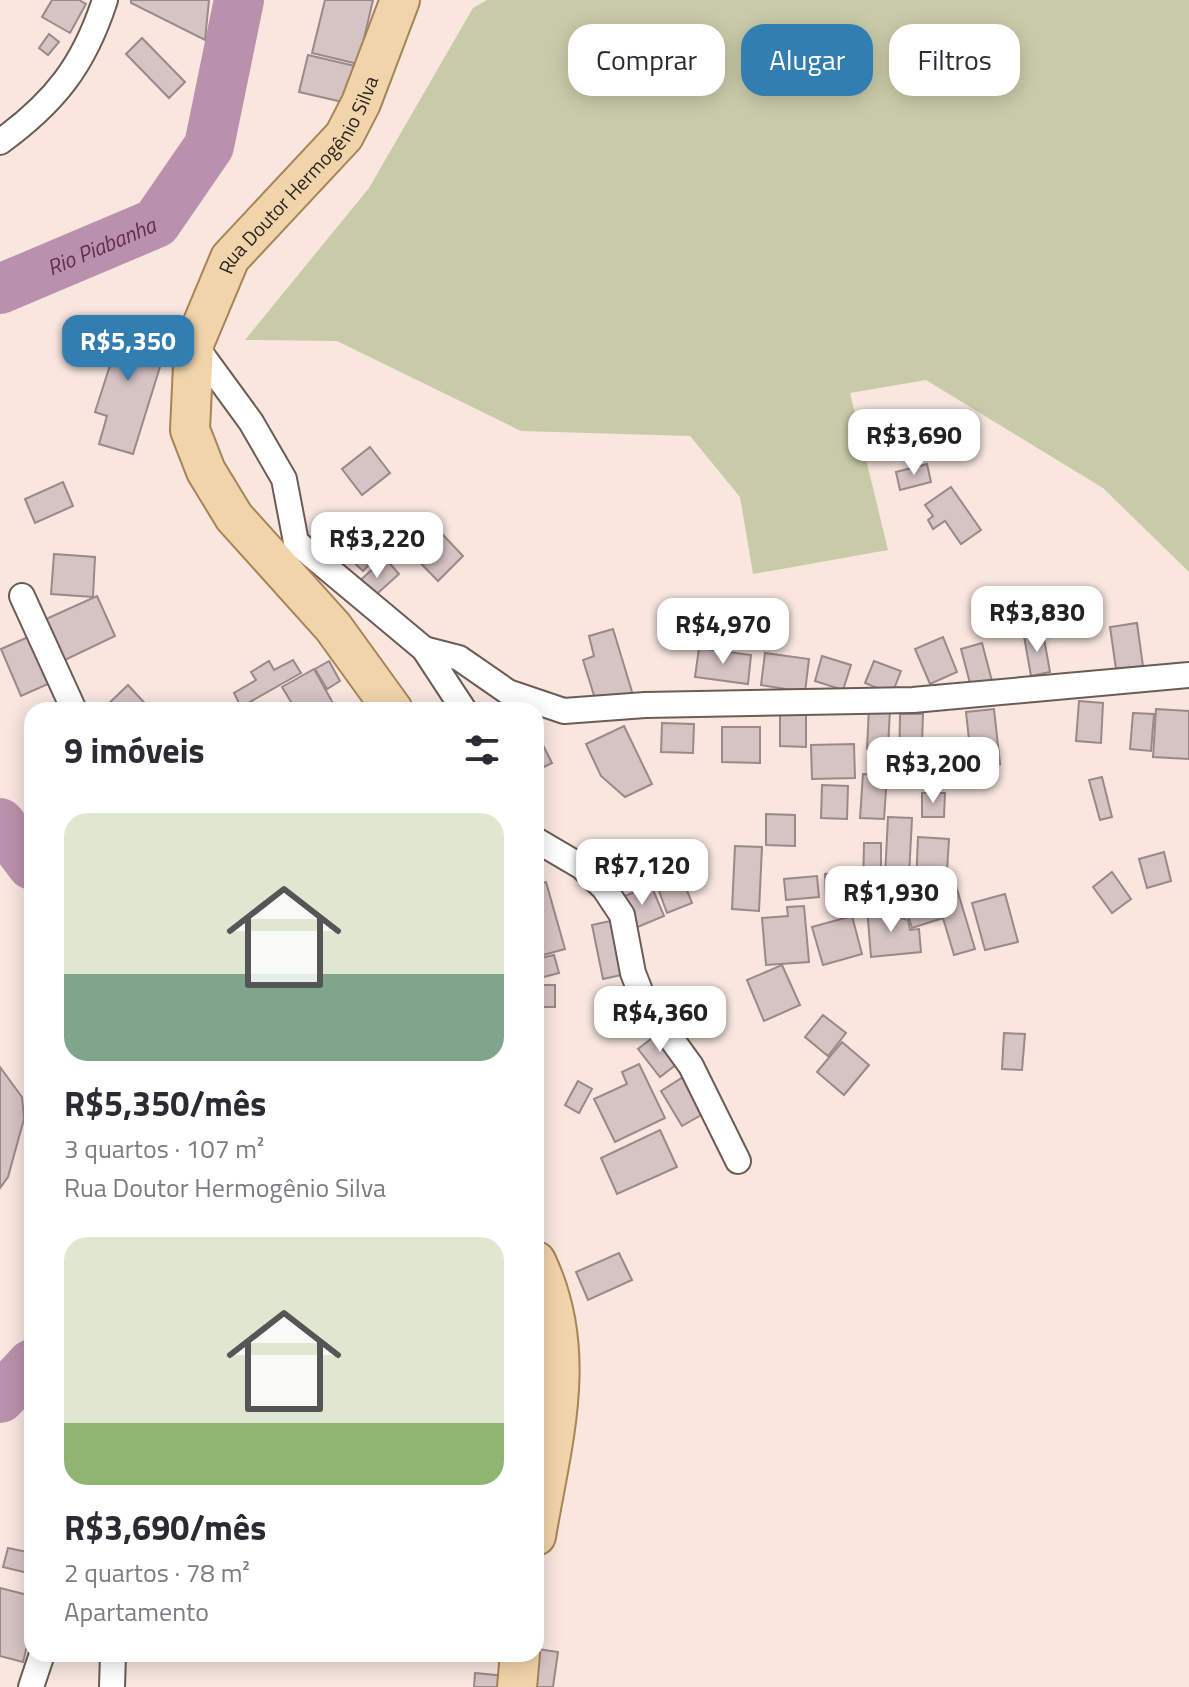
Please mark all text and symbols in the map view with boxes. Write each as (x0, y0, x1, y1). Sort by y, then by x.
chip: Comprar (568, 24, 725, 96)
chip: Alugar (741, 24, 873, 96)
chip: Filtros (889, 24, 1020, 96)
street label: Rua Doutor Hermogênio Silva (210, 71, 386, 278)
water label: Rio Piabanha (42, 207, 163, 284)
pin: R$5,350 (54, 315, 202, 383)
text: R$5,350 (80, 321, 176, 360)
pin: R$3,690 (840, 409, 988, 477)
text: R$3,690 (866, 415, 962, 454)
pin: R$3,220 (303, 512, 451, 580)
text: R$3,220 (329, 518, 425, 557)
pin: R$3,830 (963, 586, 1111, 654)
text: R$3,830 (989, 592, 1085, 631)
pin: R$4,970 (649, 598, 797, 666)
text: R$4,970 (675, 604, 771, 643)
text: 9 imóveis (64, 724, 205, 776)
icon: filters (460, 728, 504, 772)
pin: R$3,200 (859, 737, 1007, 805)
text: R$3,200 (885, 743, 981, 782)
pin: R$7,120 (568, 839, 716, 907)
text: R$7,120 (594, 845, 690, 884)
icon: home (212, 865, 356, 1009)
pin: R$1,930 (817, 866, 965, 934)
text: R$1,930 (843, 872, 939, 911)
pin: R$4,360 (586, 986, 734, 1054)
text: R$4,360 (612, 992, 708, 1031)
text: R$5,350/mês (64, 1077, 266, 1129)
text: 3 quartos · 107 m² (64, 1129, 264, 1168)
text: Rua Doutor Hermogênio Silva (64, 1168, 386, 1207)
icon: home (212, 1289, 356, 1433)
text: R$3,690/mês (64, 1501, 266, 1553)
text: 2 quartos · 78 m² (64, 1553, 250, 1592)
text: Apartamento (64, 1592, 209, 1631)

